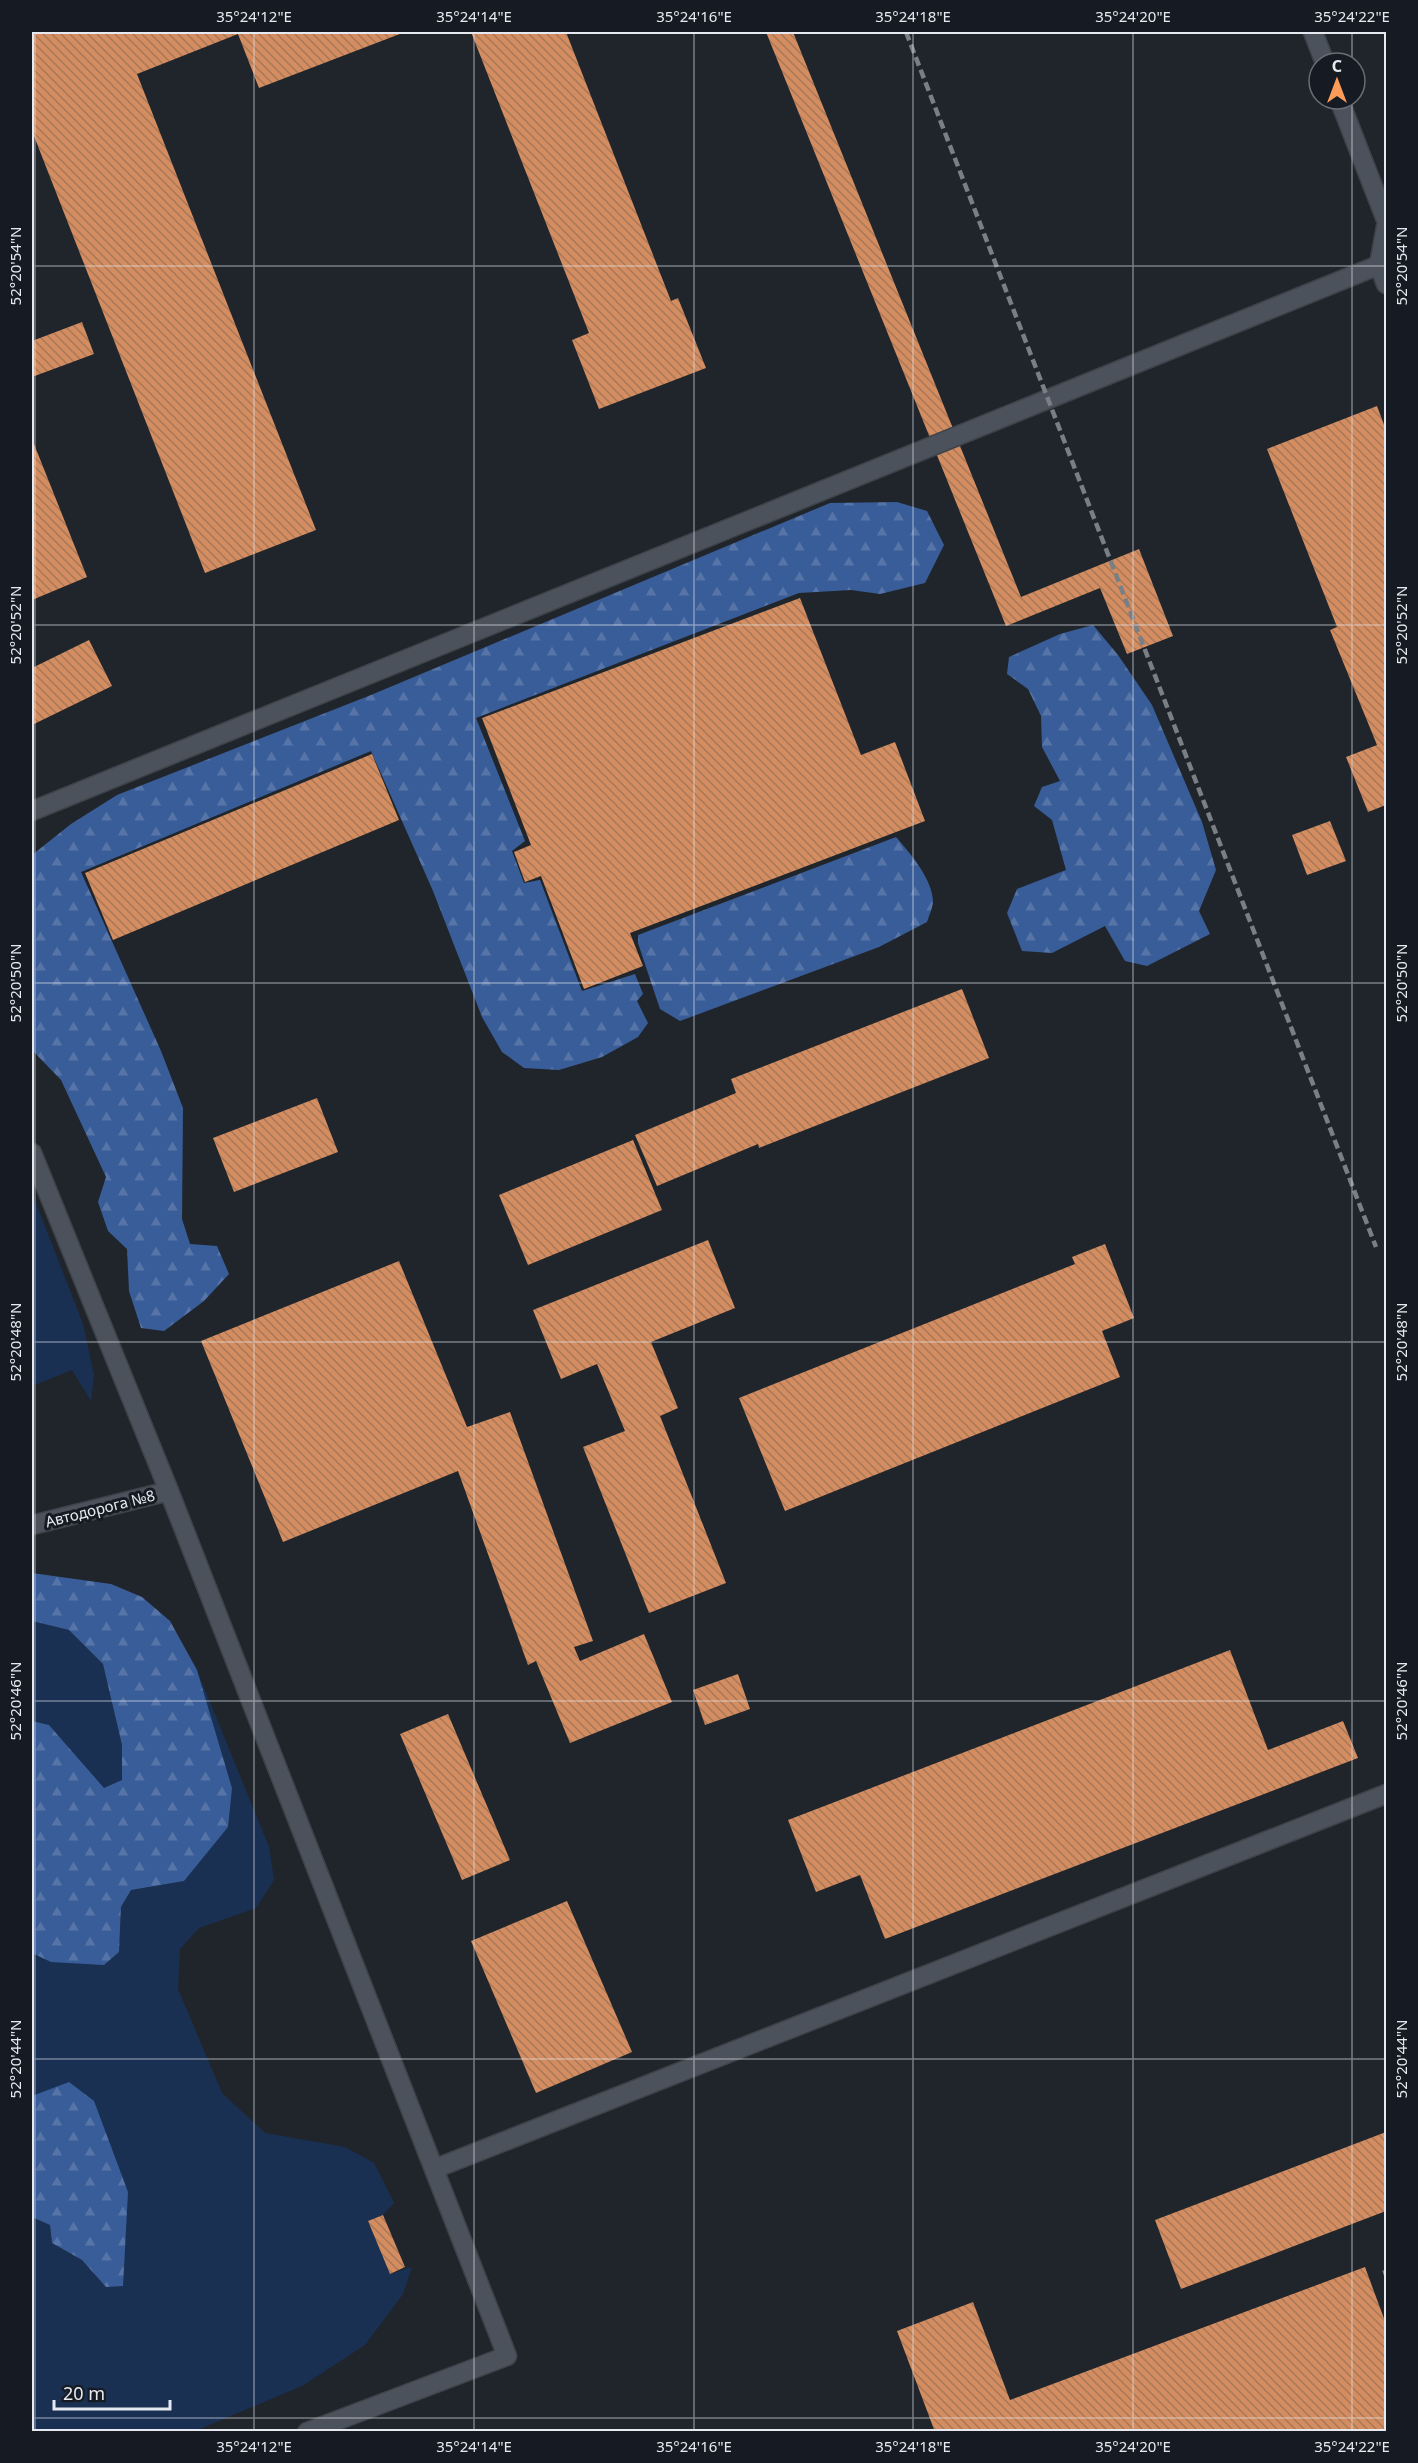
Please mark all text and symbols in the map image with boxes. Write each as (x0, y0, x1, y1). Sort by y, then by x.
text: 35°24'12"E (216, 6, 292, 26)
text: 35°24'14"E (436, 6, 512, 26)
text: 35°24'16"E (656, 6, 732, 26)
text: 35°24'18"E (875, 6, 951, 26)
text: 35°24'20"E (1095, 6, 1171, 26)
text: 35°24'22"E (1314, 6, 1390, 26)
north arrow (1307, 51, 1367, 111)
text: С (1332, 55, 1342, 77)
text: 52°20'54"N (5, 227, 25, 305)
text: 52°20'54"N (1391, 227, 1411, 305)
text: 52°20'52"N (5, 586, 25, 664)
text: 52°20'52"N (1391, 586, 1411, 664)
text: 52°20'50"N (5, 944, 25, 1022)
text: 52°20'50"N (1391, 944, 1411, 1022)
text: 52°20'48"N (5, 1303, 25, 1381)
text: 52°20'48"N (1391, 1303, 1411, 1381)
street label: Автодорога №8 (43, 1485, 157, 1531)
text: 52°20'46"N (5, 1662, 25, 1740)
text: 52°20'46"N (1391, 1662, 1411, 1740)
text: 52°20'44"N (5, 2020, 25, 2098)
text: 52°20'44"N (1391, 2020, 1411, 2098)
scale bar (54, 2373, 170, 2411)
text: 20 m (63, 2381, 105, 2405)
text: 35°24'12"E (216, 2436, 292, 2456)
text: 35°24'14"E (436, 2436, 512, 2456)
text: 35°24'16"E (656, 2436, 732, 2456)
text: 35°24'18"E (875, 2436, 951, 2456)
text: 35°24'20"E (1095, 2436, 1171, 2456)
text: 35°24'22"E (1314, 2436, 1390, 2456)

